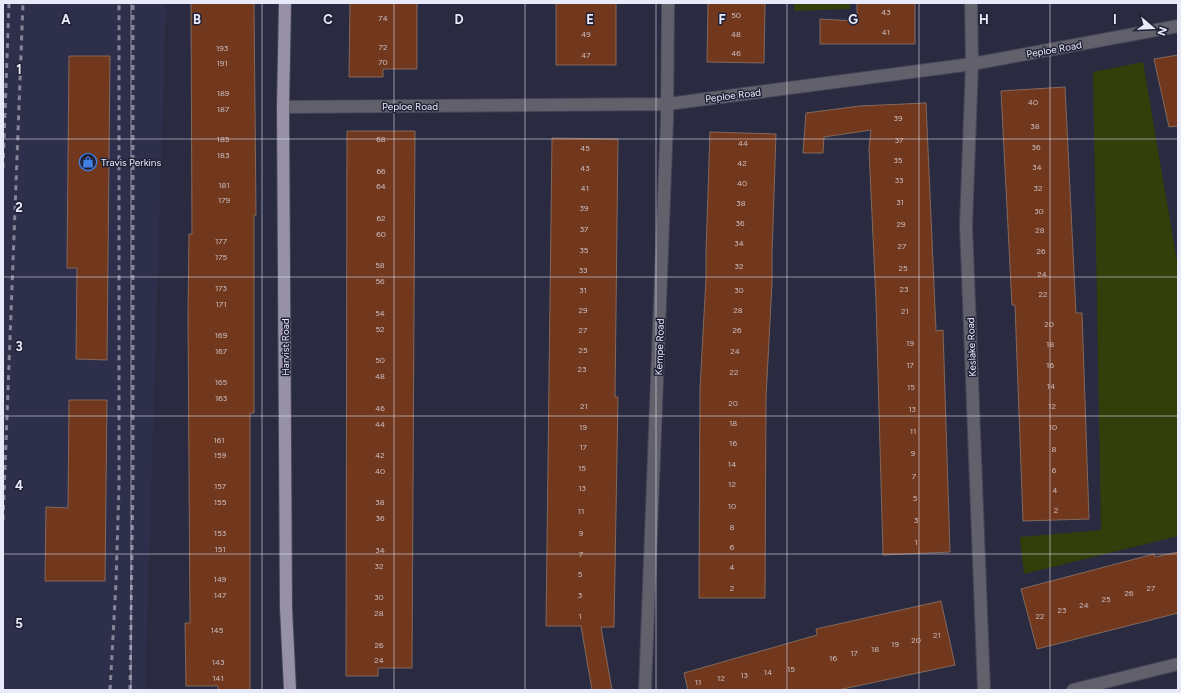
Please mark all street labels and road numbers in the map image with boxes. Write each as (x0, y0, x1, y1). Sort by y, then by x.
street label: Peploe Road (1025, 38, 1083, 61)
street label: Peploe Road (704, 86, 762, 105)
street label: Peploe Road (382, 100, 438, 113)
street label: Keslake Road (964, 317, 979, 377)
street label: Harvist Road (279, 318, 292, 376)
street label: Kempe Road (652, 318, 667, 376)

